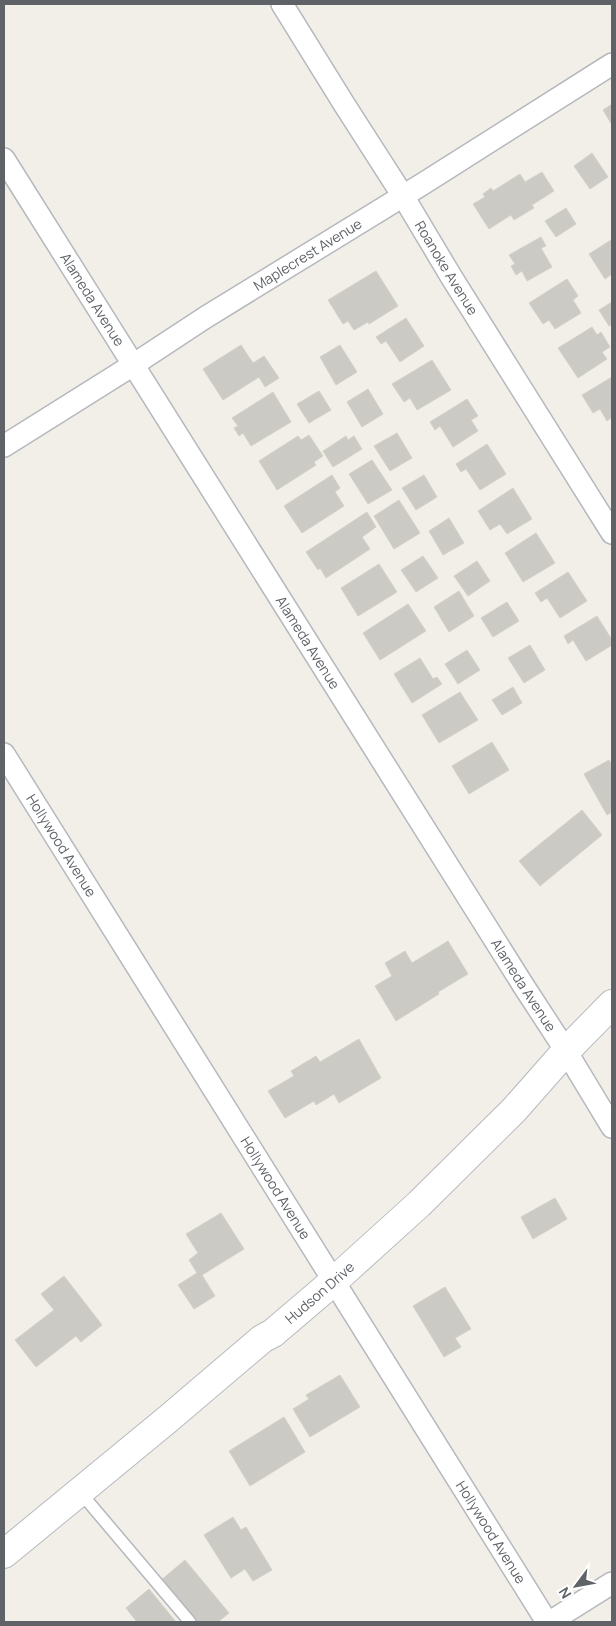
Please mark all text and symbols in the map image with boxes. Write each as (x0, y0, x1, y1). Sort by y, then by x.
street label: Maplecrest Avenue (250, 214, 365, 295)
street label: Roanoke Avenue (411, 217, 483, 318)
street label: Alameda Avenue (56, 249, 129, 350)
street label: Alameda Avenue (272, 592, 345, 692)
street label: Hollywood Avenue (22, 790, 101, 900)
street label: Alameda Avenue (487, 935, 561, 1035)
street label: Hollywood Avenue (237, 1133, 315, 1243)
street label: Hudson Drive (281, 1257, 358, 1328)
street label: Hollywood Avenue (452, 1477, 531, 1587)
north arrow (551, 1561, 601, 1611)
text: N (554, 1584, 575, 1602)

